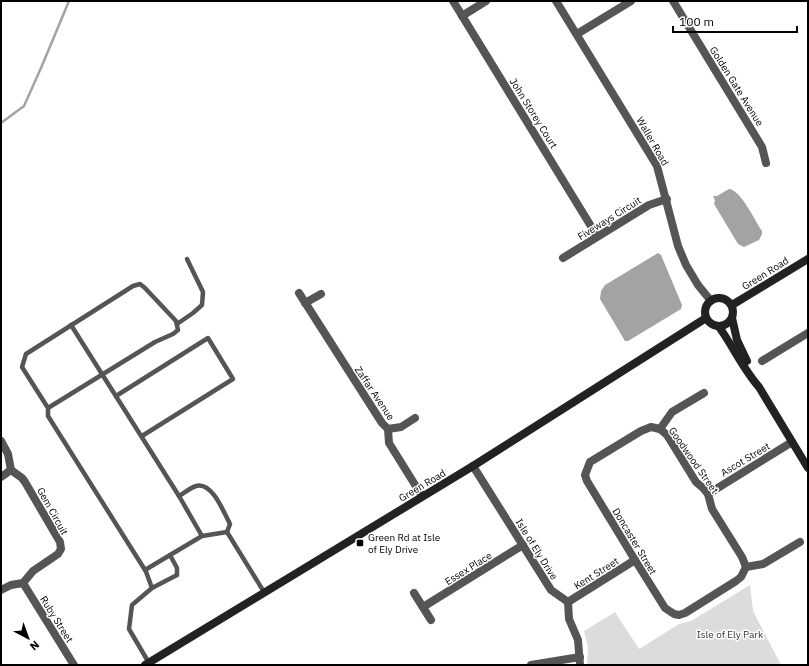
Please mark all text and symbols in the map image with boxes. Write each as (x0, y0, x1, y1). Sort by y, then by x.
scale bar (673, 8, 797, 34)
text: 100 m (679, 14, 714, 29)
street label: Golden Gate Avenue (707, 44, 767, 129)
street label: John Storey Court (507, 76, 561, 151)
street label: Waller Road (633, 115, 672, 168)
street label: Fiveways Circuit (575, 193, 644, 243)
street label: Green Road (740, 254, 791, 293)
street label: Zaffar Avenue (352, 364, 398, 423)
street label: Goodwood Street (666, 424, 722, 497)
street label: Ascot Street (718, 439, 773, 479)
street label: Green Road (396, 466, 448, 505)
street label: Gem Circuit (34, 485, 71, 538)
street label: Doncaster Street (610, 506, 660, 577)
street label: Isle of Ely Drive (513, 516, 561, 583)
place label: Green Rd at Isle of Ely Drive (368, 531, 441, 556)
marker: Green Rd at Isle of Ely Drive (355, 538, 365, 548)
street label: Essex Place (442, 549, 495, 588)
street label: Kent Street (571, 554, 622, 592)
street label: Ruby Street (37, 594, 76, 645)
north arrow (8, 618, 48, 658)
park label: Isle of Ely Park (697, 628, 764, 641)
text: N (27, 638, 42, 653)

